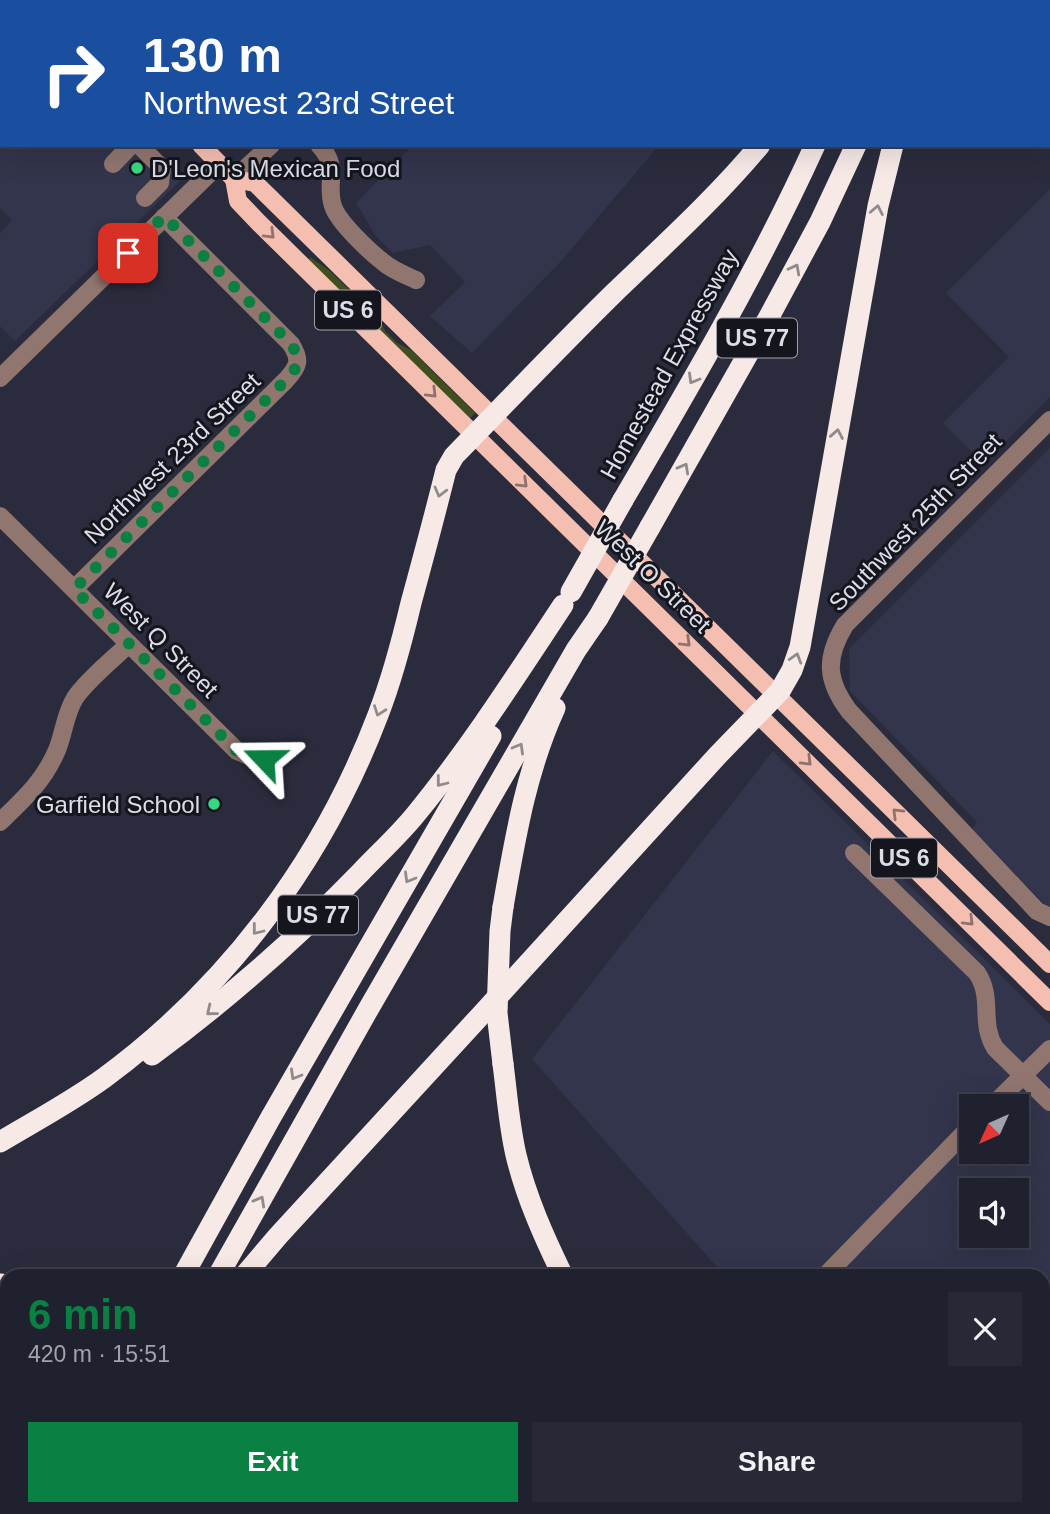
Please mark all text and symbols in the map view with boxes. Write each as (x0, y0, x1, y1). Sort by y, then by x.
icon: right (28, 28, 119, 119)
text: 130 m (143, 28, 282, 82)
text: Northwest 23rd Street (143, 85, 454, 121)
place label: D'Leon's Mexican Food (151, 155, 400, 182)
marker: D'Leon's Mexican Food (129, 160, 145, 176)
one-way arrow (869, 204, 884, 216)
pin (98, 223, 158, 283)
one-way arrow (262, 225, 275, 238)
icon: arrive (109, 234, 147, 272)
street label: Homestead Expressway (594, 244, 744, 484)
one-way arrow (787, 264, 800, 276)
road number: US 6 (315, 290, 381, 330)
road number: US 77 (717, 318, 797, 358)
street label: Northwest 23rd Street (79, 367, 266, 549)
one-way arrow (688, 372, 701, 385)
one-way arrow (424, 385, 437, 398)
street label: Southwest 25th Street (823, 427, 1007, 616)
one-way arrow (829, 428, 844, 440)
one-way arrow (676, 462, 689, 475)
one-way arrow (515, 474, 528, 487)
one-way arrow (434, 486, 449, 498)
street label: West O Street (590, 514, 717, 638)
street label: West Q Street (98, 577, 224, 703)
one-way arrow (677, 634, 690, 647)
one-way arrow (788, 652, 803, 664)
one-way arrow (374, 705, 388, 717)
position arrow (227, 722, 301, 796)
one-way arrow (511, 743, 524, 756)
one-way arrow (799, 753, 812, 766)
one-way arrow (437, 775, 450, 787)
place label: Garfield School (36, 791, 200, 818)
marker: Garfield School (206, 796, 222, 812)
one-way arrow (892, 809, 905, 822)
road number: US 6 (871, 838, 937, 878)
one-way arrow (404, 870, 417, 883)
road number: US 77 (278, 896, 358, 934)
one-way arrow (960, 913, 973, 926)
one-way arrow (252, 922, 265, 935)
one-way arrow (206, 1002, 218, 1015)
one-way arrow (290, 1067, 303, 1080)
north arrow (959, 1094, 1029, 1164)
map controls (959, 1094, 1029, 1248)
button: sound (959, 1178, 1029, 1248)
one-way arrow (252, 1195, 265, 1208)
text: 6 min (28, 1291, 138, 1338)
button: close (948, 1292, 1022, 1366)
text: 420 m · 15:51 (28, 1341, 170, 1367)
button: Exit (28, 1422, 518, 1502)
button: Share (532, 1422, 1022, 1502)

